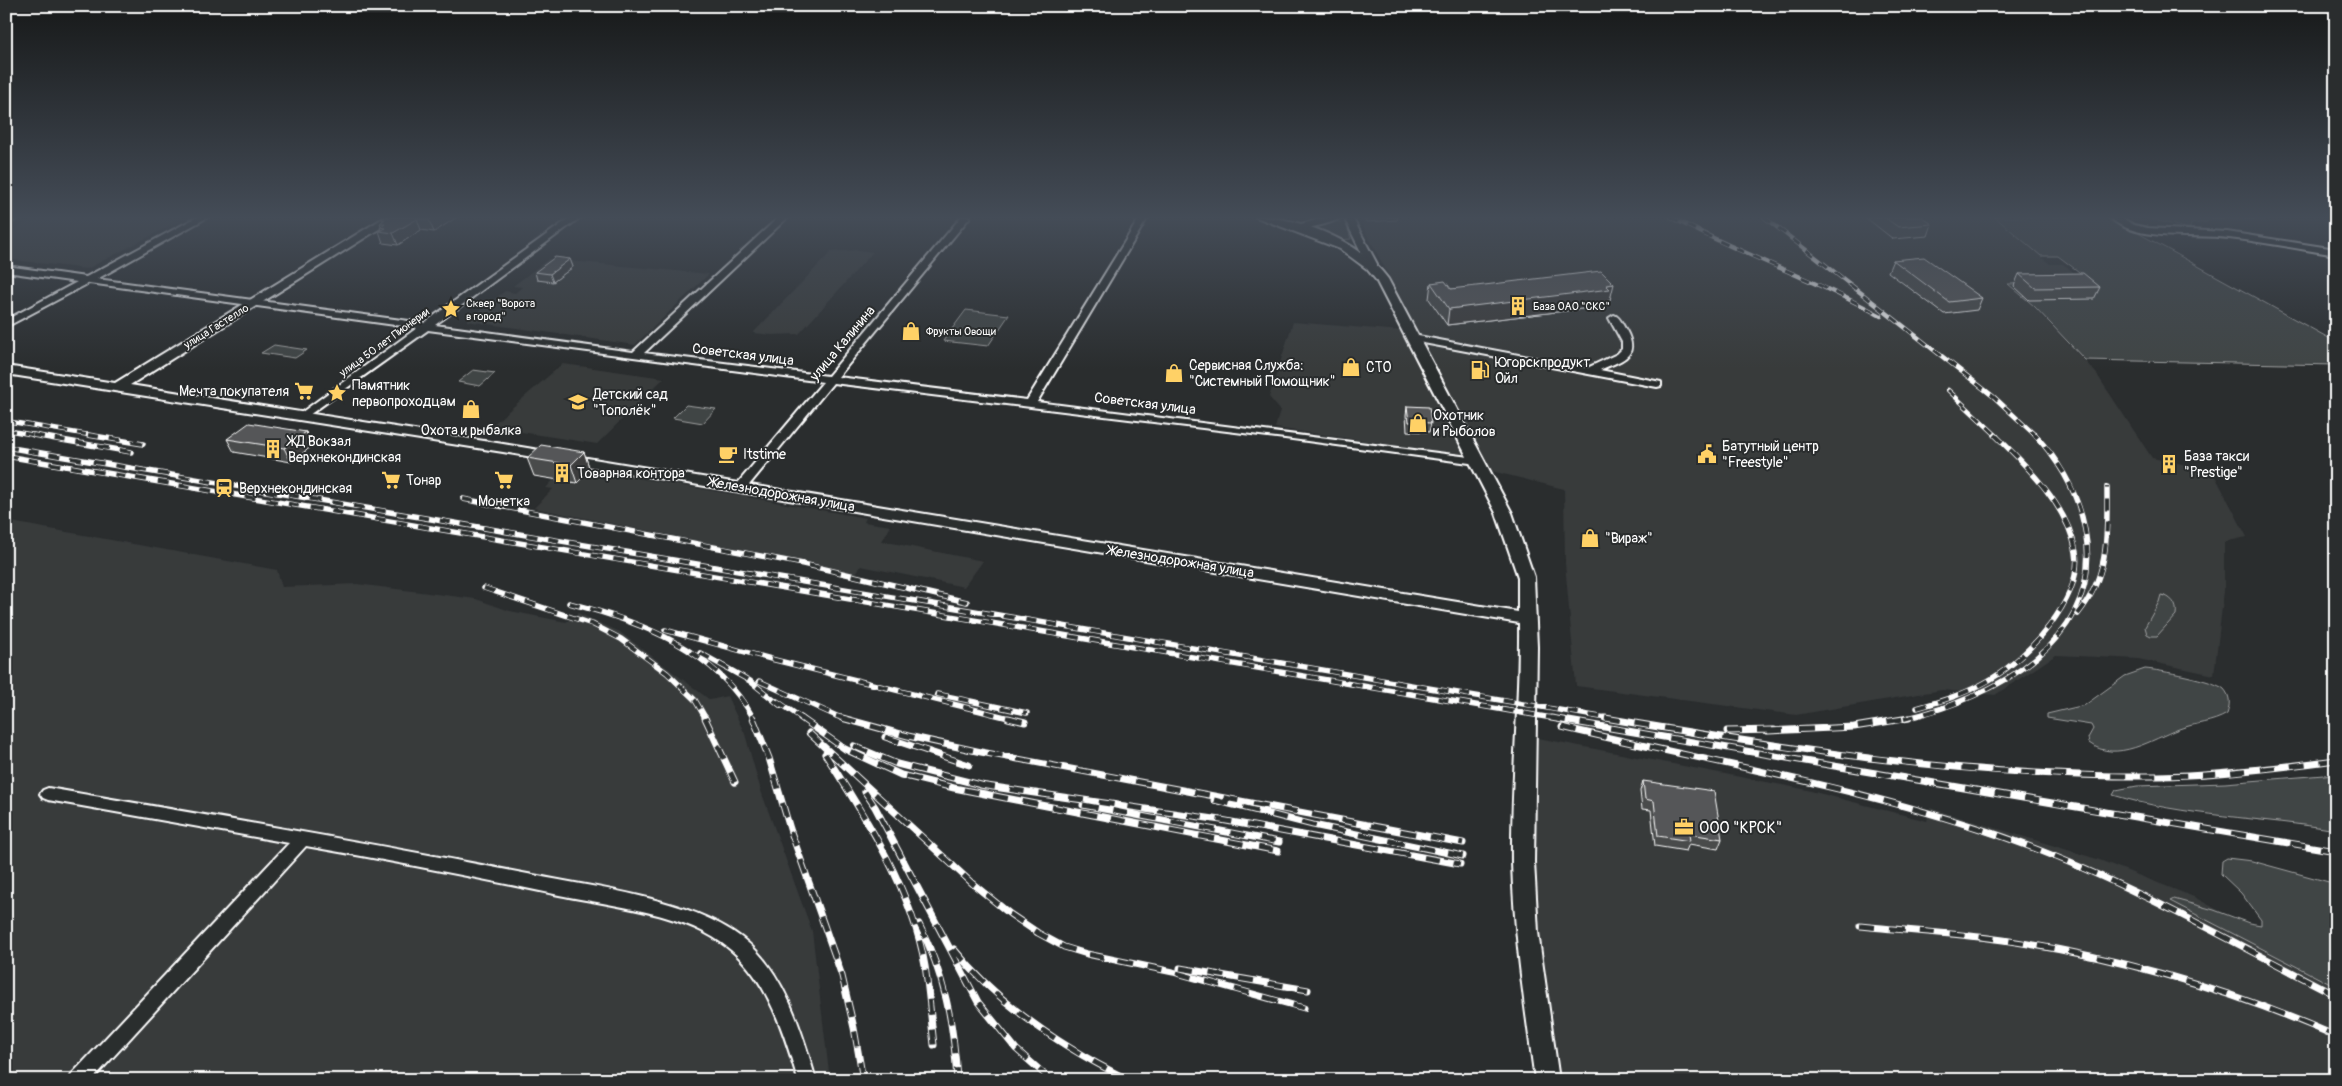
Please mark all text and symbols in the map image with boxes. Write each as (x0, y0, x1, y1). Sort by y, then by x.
building icon: База ОАО "СКС" (1507, 295, 1529, 317)
place label: Сквер "Ворота в город" (466, 297, 535, 323)
place icon: Сквер "Ворота в город" (440, 298, 462, 320)
place label: База ОАО "СКС" (1533, 300, 1610, 313)
street label: улица Гастелло (181, 301, 251, 352)
street label: улица Калинина (805, 302, 879, 385)
street label: улица 50 лет Пионерии (336, 305, 432, 380)
shop icon: Фрукты Овощи (900, 320, 922, 342)
place label: Фрукты Овощи (926, 325, 996, 338)
street label: Советская улица (691, 340, 795, 369)
place label: Югорскпродукт Ойл (1495, 354, 1590, 387)
shop icon: СТО (1340, 356, 1362, 378)
place label: Сервисная Служба: "Системный Помощник" (1189, 357, 1335, 390)
place label: СТО (1366, 359, 1391, 376)
fuel station icon: Югорскпродукт Ойл (1469, 359, 1491, 381)
shop icon: Сервисная Служба: "Системный Помощник" (1163, 362, 1185, 384)
place label: Памятник первопроходцам (352, 377, 456, 410)
supermarket icon: Мечта покупателя (293, 380, 315, 402)
place icon: Памятник первопроходцам (326, 382, 348, 404)
place label: Мечта покупателя (179, 383, 289, 400)
place label: Детский сад "Тополёк" (592, 386, 668, 419)
street label: Советская улица (1093, 389, 1197, 418)
school or university icon: Детский сад "Тополёк" (567, 391, 589, 413)
shop icon: Охота и рыбалка (460, 398, 482, 420)
place label: Охотник и Рыболов (1433, 407, 1496, 440)
shop icon: Охотник и Рыболов (1407, 412, 1429, 434)
place label: Охота и рыбалка (421, 422, 521, 439)
place label: ЖД Вокзал Верхнекондинская (286, 433, 401, 466)
building icon: ЖД Вокзал Верхнекондинская (262, 438, 284, 460)
place label: Батутный центр "Freestyle" (1722, 438, 1819, 471)
cafe icon: Itstime (717, 443, 739, 465)
public building icon: Батутный центр "Freestyle" (1696, 443, 1718, 465)
place label: Itstime (743, 446, 786, 463)
place label: База такси "Prestige" (2184, 448, 2249, 481)
building icon: База такси "Prestige" (2158, 453, 2180, 475)
building icon: Товарная контора (551, 462, 573, 484)
place label: Товарная контора (577, 465, 685, 482)
supermarket icon: Тонар (380, 469, 402, 491)
supermarket icon: Монетка (493, 469, 515, 491)
place label: Тонар (406, 472, 442, 489)
street label: Железнодорожная улица (706, 473, 856, 516)
station icon: Верхнекондинская (213, 477, 235, 499)
place label: Верхнекондинская (239, 480, 352, 497)
place label: Монетка (478, 493, 530, 510)
shop icon: "Вираж" (1579, 527, 1601, 549)
place label: "Вираж" (1605, 530, 1653, 547)
street label: Железнодорожная улица (1105, 541, 1255, 581)
office icon: ООО "КРСК" (1673, 816, 1695, 838)
place label: ООО "КРСК" (1699, 818, 1782, 838)

